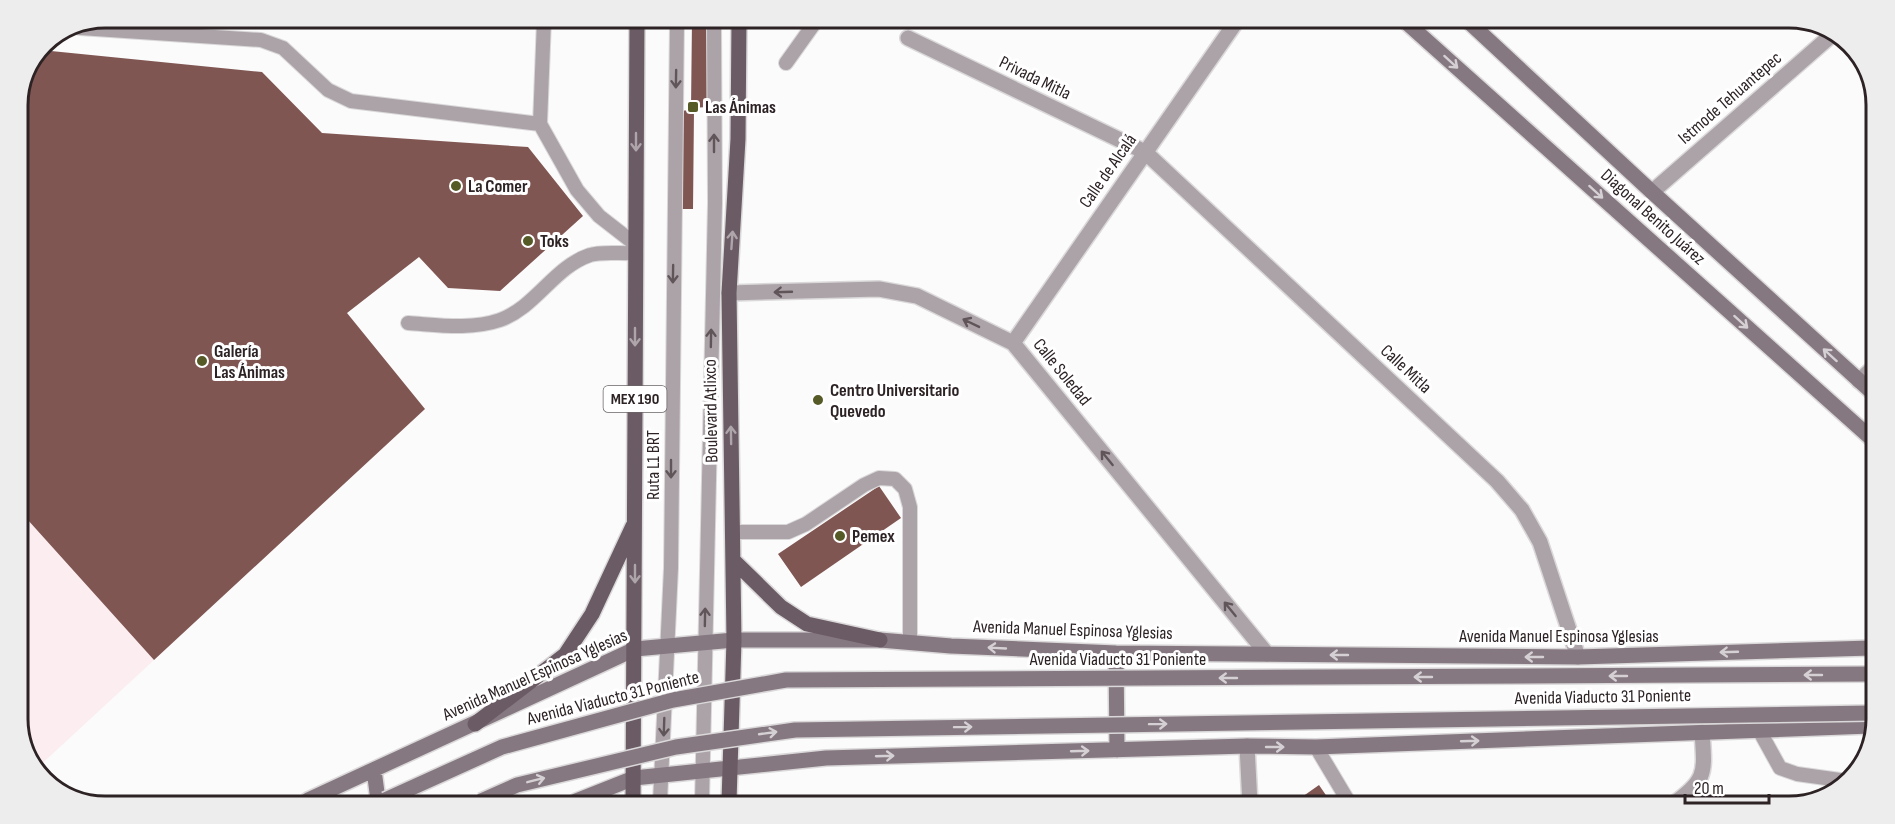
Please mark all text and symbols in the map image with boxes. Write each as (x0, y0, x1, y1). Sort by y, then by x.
street label: Istmode Tehuantepec (1674, 47, 1786, 149)
street label: Privada Mitla (996, 52, 1074, 104)
one-way arrow (1443, 55, 1458, 69)
one-way arrow (671, 68, 682, 88)
place label: Las Ánimas (705, 97, 776, 118)
marker: Las Ánimas (686, 100, 700, 114)
street label: Calle de Alcalá (1075, 130, 1141, 212)
one-way arrow (630, 131, 642, 151)
one-way arrow (709, 134, 720, 154)
street label: Diagonal Benito Juárez (1596, 165, 1710, 270)
place label: La Comer (468, 176, 528, 197)
marker: La Comer (449, 179, 463, 193)
one-way arrow (1588, 185, 1603, 199)
one-way arrow (727, 230, 738, 250)
place label: Toks (540, 231, 569, 252)
marker: Toks (521, 234, 535, 248)
one-way arrow (667, 263, 679, 283)
one-way arrow (774, 286, 794, 297)
one-way arrow (1734, 315, 1749, 329)
one-way arrow (963, 316, 981, 328)
one-way arrow (629, 326, 641, 346)
one-way arrow (706, 329, 717, 349)
street label: Calle Soledad (1029, 334, 1095, 410)
street label: Calle Mitla (1376, 340, 1436, 398)
place label: Galería Las Ánimas (214, 341, 285, 383)
one-way arrow (1823, 348, 1838, 362)
marker: Galería Las Ánimas (195, 354, 209, 368)
street label: Boulevard Atlixco (700, 359, 722, 463)
place label: Centro Universitario Quevedo (830, 380, 959, 422)
road number: MEX 190 (604, 386, 666, 412)
marker: Centro Universitario Quevedo (811, 393, 825, 407)
one-way arrow (725, 425, 737, 445)
street label: Ruta L1 BRT (643, 430, 664, 500)
one-way arrow (1100, 450, 1113, 466)
one-way arrow (666, 458, 677, 478)
place label: Pemex (852, 526, 895, 547)
marker: Pemex (833, 529, 847, 543)
one-way arrow (629, 563, 641, 583)
one-way arrow (1224, 601, 1237, 617)
one-way arrow (699, 608, 710, 628)
street label: Avenida Manuel Espinosa Yglesias (972, 616, 1173, 644)
street label: Avenida Manuel Espinosa Yglesias (439, 625, 630, 726)
street label: Avenida Manuel Espinosa Yglesias (1458, 626, 1659, 647)
one-way arrow (988, 642, 1008, 653)
one-way arrow (1719, 647, 1739, 658)
street label: Avenida Viaducto 31 Poniente (1029, 649, 1206, 670)
one-way arrow (1329, 649, 1349, 661)
one-way arrow (1524, 651, 1544, 663)
street label: Avenida Viaducto 31 Poniente (524, 666, 701, 730)
one-way arrow (1803, 669, 1823, 681)
one-way arrow (1608, 670, 1628, 682)
one-way arrow (1413, 671, 1433, 683)
one-way arrow (1218, 672, 1238, 684)
street label: Avenida Viaducto 31 Poniente (1514, 685, 1691, 709)
one-way arrow (658, 716, 669, 736)
one-way arrow (1147, 718, 1167, 730)
one-way arrow (952, 721, 972, 733)
one-way arrow (758, 728, 777, 739)
one-way arrow (1459, 735, 1479, 747)
one-way arrow (1264, 741, 1284, 753)
one-way arrow (1069, 745, 1089, 757)
one-way arrow (874, 751, 894, 762)
scale bar (1685, 767, 1769, 805)
one-way arrow (526, 774, 545, 786)
text: 20 m (1694, 778, 1724, 799)

